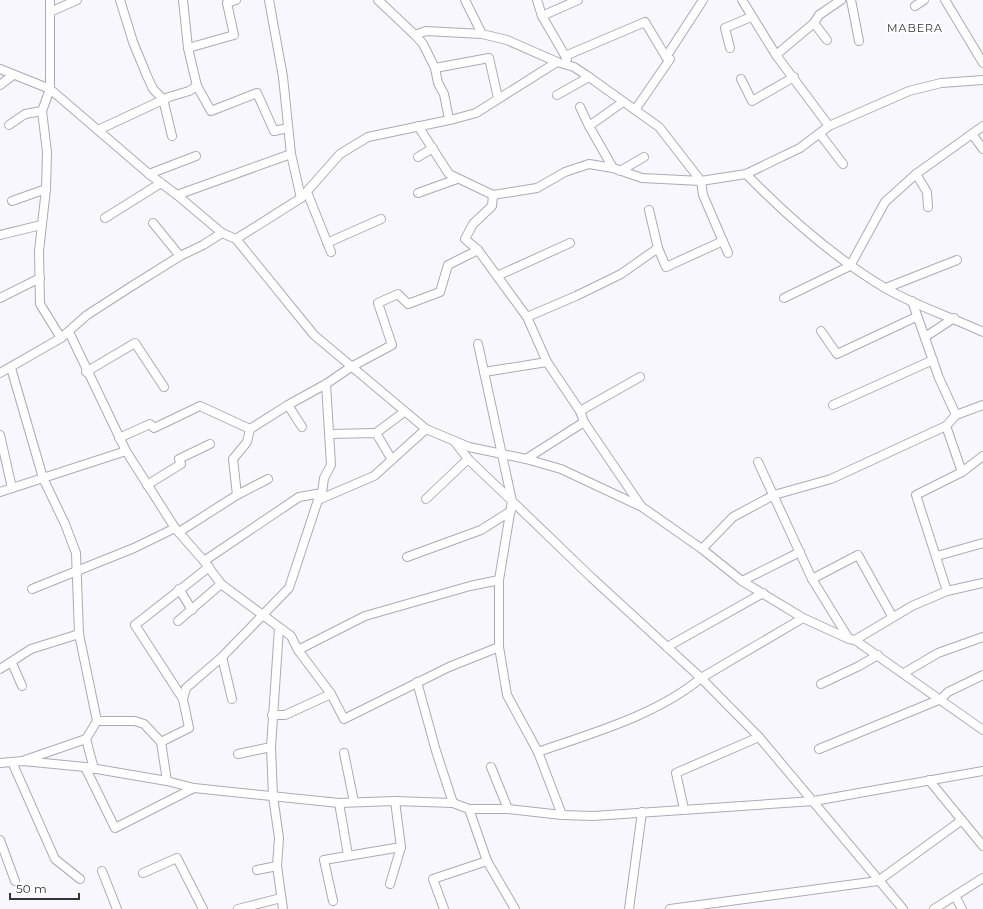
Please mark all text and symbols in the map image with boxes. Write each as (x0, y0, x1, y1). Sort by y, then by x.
district label: MABERA (887, 21, 943, 35)
scale bar (10, 875, 79, 901)
text: 50 m (16, 881, 47, 896)

